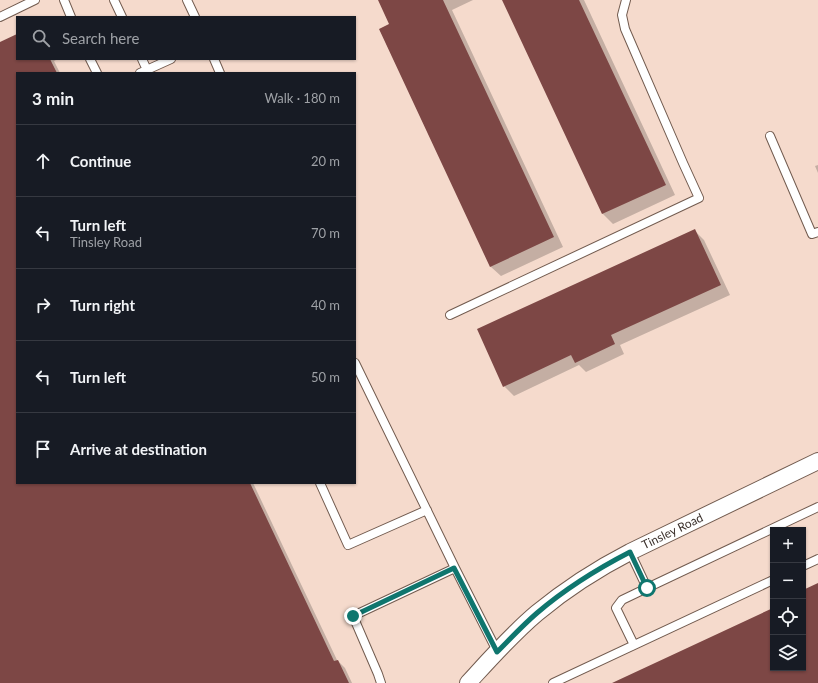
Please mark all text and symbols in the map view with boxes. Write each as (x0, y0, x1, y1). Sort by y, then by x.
search box (16, 16, 356, 60)
icon: search (30, 27, 52, 49)
text: Search here (62, 29, 139, 47)
text: 3 min (32, 88, 74, 109)
text: Walk · 180 m (264, 90, 340, 106)
icon: ahead (32, 150, 54, 172)
text: Continue (70, 152, 131, 170)
text: 20 m (311, 153, 340, 169)
text: Turn left (70, 216, 126, 234)
icon: left (32, 222, 54, 244)
text: 70 m (311, 225, 340, 241)
text: Tinsley Road (70, 234, 142, 250)
icon: right (32, 294, 54, 316)
text: Turn right (70, 296, 135, 314)
text: 40 m (311, 297, 340, 313)
icon: left (32, 366, 54, 388)
text: Turn left (70, 368, 126, 386)
text: 50 m (311, 369, 340, 385)
icon: arrive (32, 438, 54, 460)
text: Arrive at destination (70, 440, 207, 458)
street label: Tinsley Road (639, 510, 705, 552)
map controls (770, 527, 806, 671)
button: + (770, 527, 806, 563)
button: − (770, 563, 806, 599)
route start (638, 579, 656, 597)
button: locate (770, 599, 806, 635)
route end (344, 607, 362, 625)
button: layers (770, 635, 806, 671)

